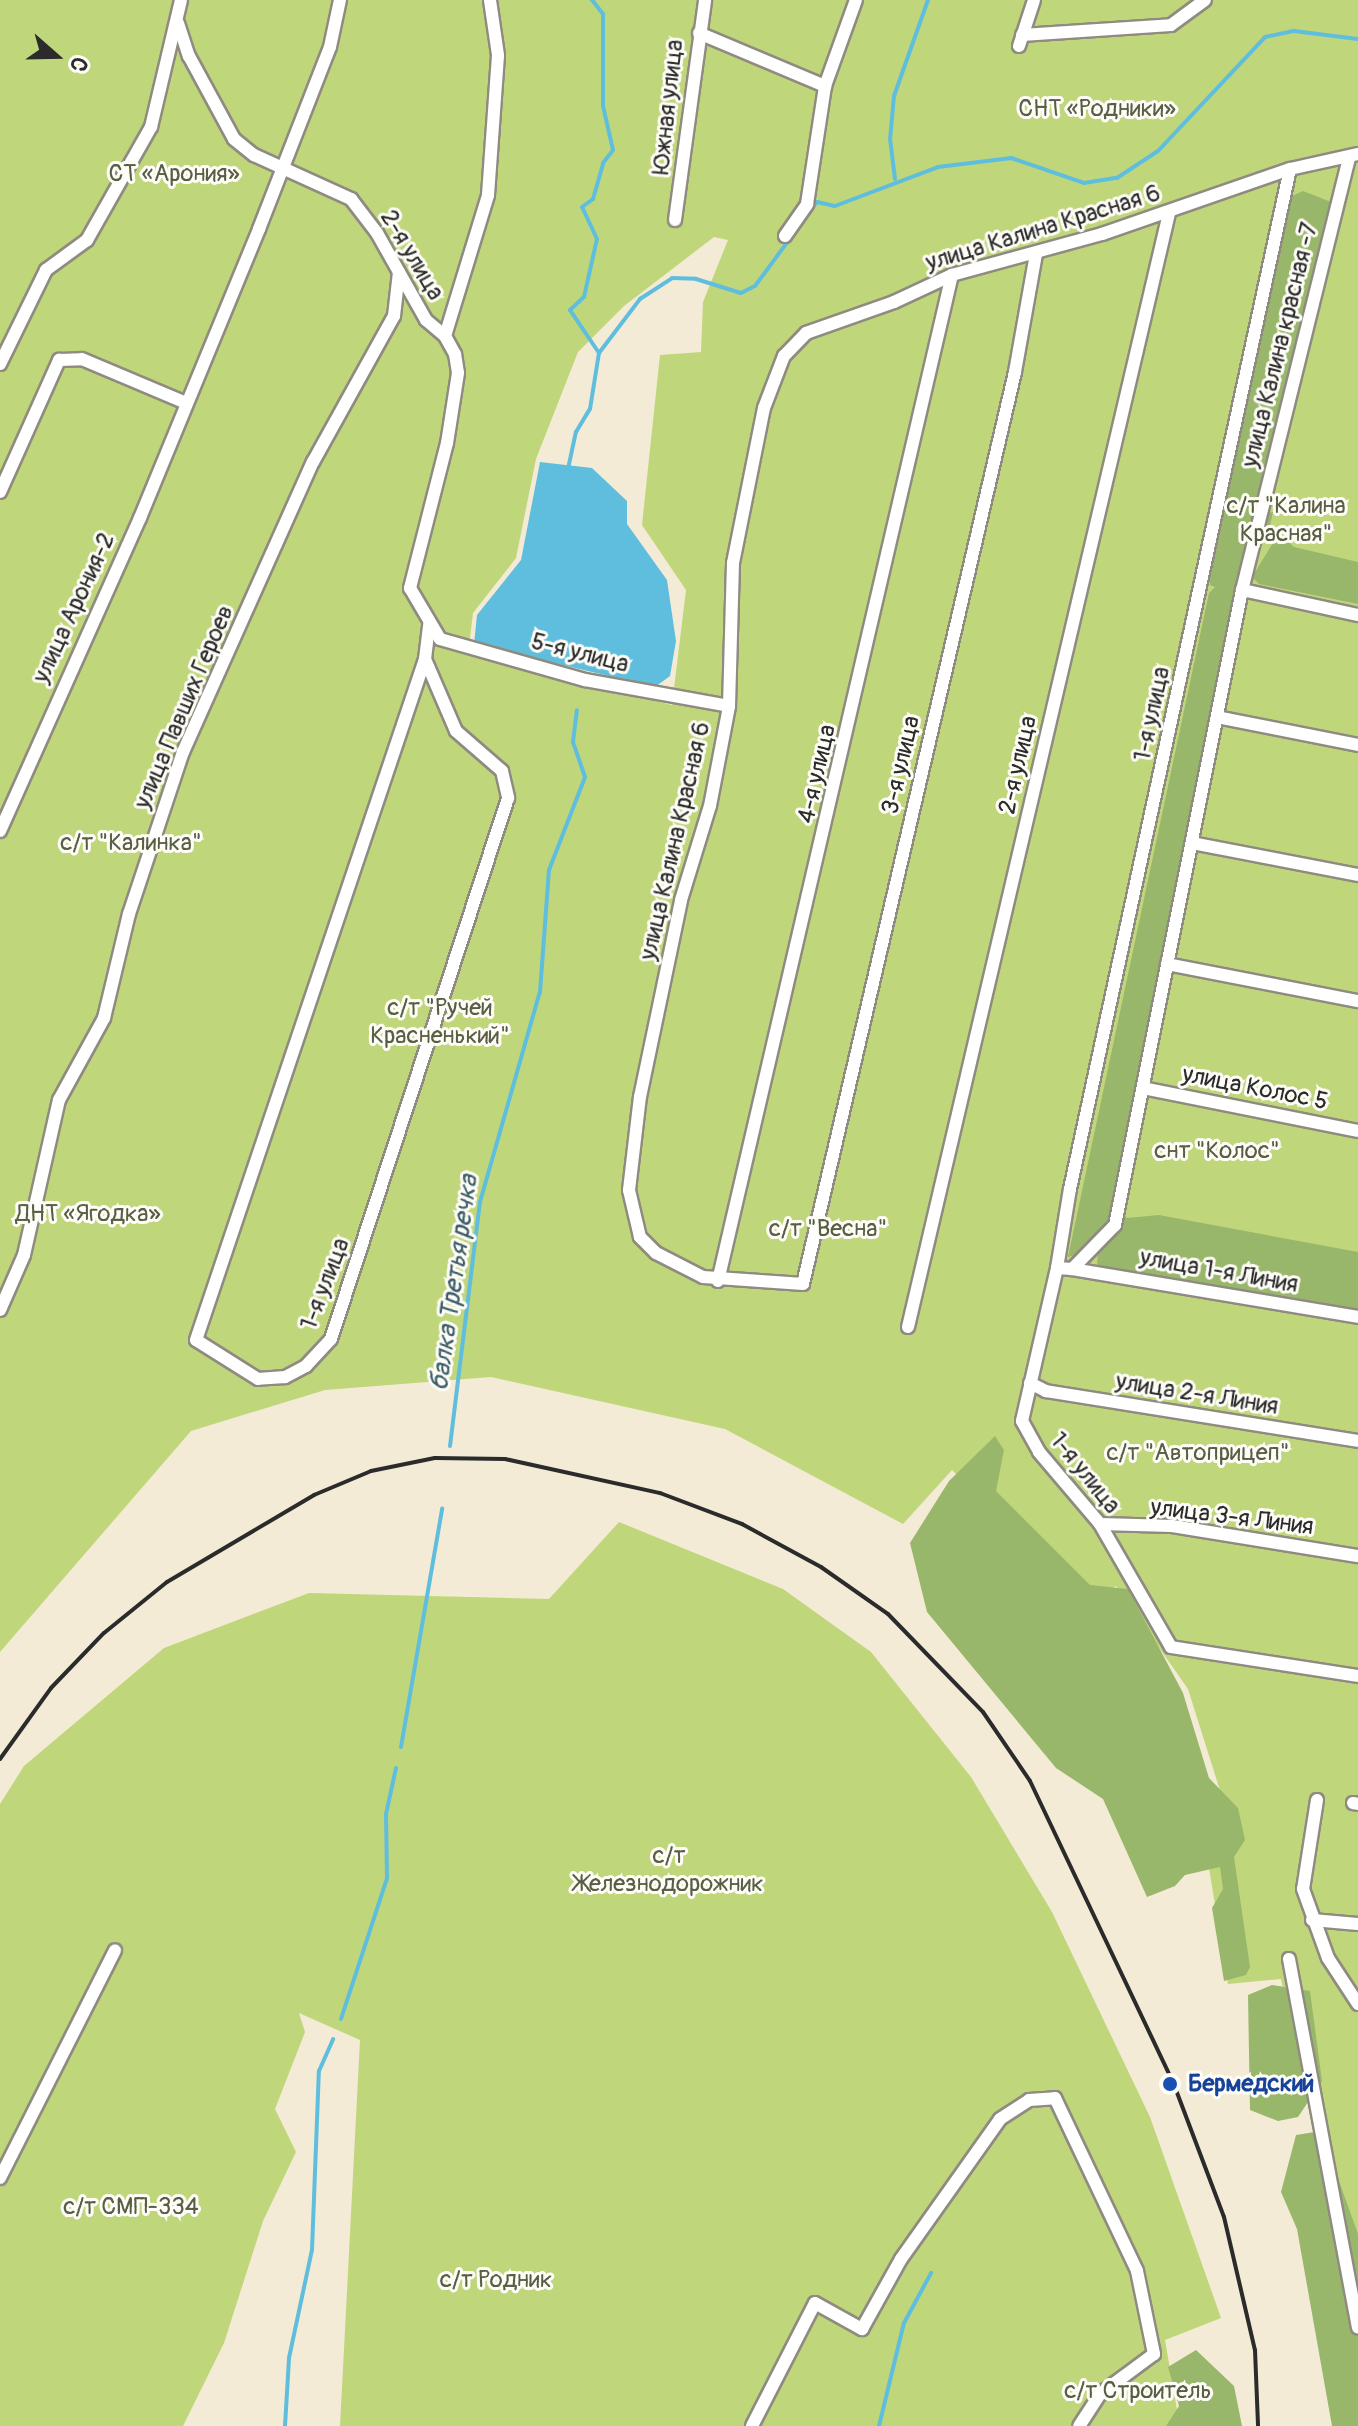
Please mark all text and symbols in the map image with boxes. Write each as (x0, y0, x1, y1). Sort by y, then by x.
north arrow (16, 16, 96, 96)
street label: Южная улица (647, 38, 689, 176)
text: С (63, 53, 94, 75)
park label: СНТ «Родники» (1018, 95, 1176, 123)
park label: СТ «Арония» (108, 160, 240, 188)
street label: улица Калина Красная 6 (922, 179, 1164, 277)
street label: 2-я улица (374, 205, 450, 305)
street label: улица Калина красная -7 (1236, 220, 1324, 470)
park label: с/т "Калина Красная" (1226, 492, 1346, 548)
street label: улица Арония-2 (27, 528, 121, 688)
street label: улица Павших Героев (128, 601, 240, 813)
street label: 5-я улица (528, 627, 632, 679)
street label: 1-я улица (1128, 664, 1176, 764)
street label: 3-я улица (876, 713, 926, 817)
street label: 2-я улица (993, 713, 1043, 817)
street label: улица Калина Красная 6 (634, 719, 716, 963)
street label: 4-я улица (792, 722, 842, 826)
park label: с/т "Калинка" (60, 829, 202, 857)
park label: с/т "Ручей Красненький" (370, 994, 510, 1050)
street label: улица Колос 5 (1180, 1060, 1330, 1116)
park label: снт "Колос" (1154, 1137, 1280, 1165)
water label: балка Третья речка (424, 1173, 486, 1393)
park label: ДНТ «Ягодка» (15, 1200, 161, 1228)
park label: с/т "Весна" (769, 1215, 887, 1243)
street label: 1-я улица (294, 1234, 356, 1334)
street label: улица 1-я Линия (1138, 1243, 1300, 1299)
street label: улица 2-я Линия (1114, 1367, 1280, 1421)
street label: 1-я улица (1044, 1427, 1126, 1519)
park label: с/т "Автоприцеп" (1106, 1439, 1290, 1467)
street label: улица 3-я Линия (1149, 1493, 1315, 1541)
park label: с/т Железнодорожник (574, 1842, 764, 1898)
place label: Бермедский (1188, 2070, 1314, 2098)
marker: Бермедский (1159, 2073, 1181, 2095)
park label: с/т СМП-334 (63, 2193, 199, 2221)
park label: с/т Родник (440, 2266, 552, 2294)
park label: с/т Строитель (1064, 2377, 1212, 2405)

